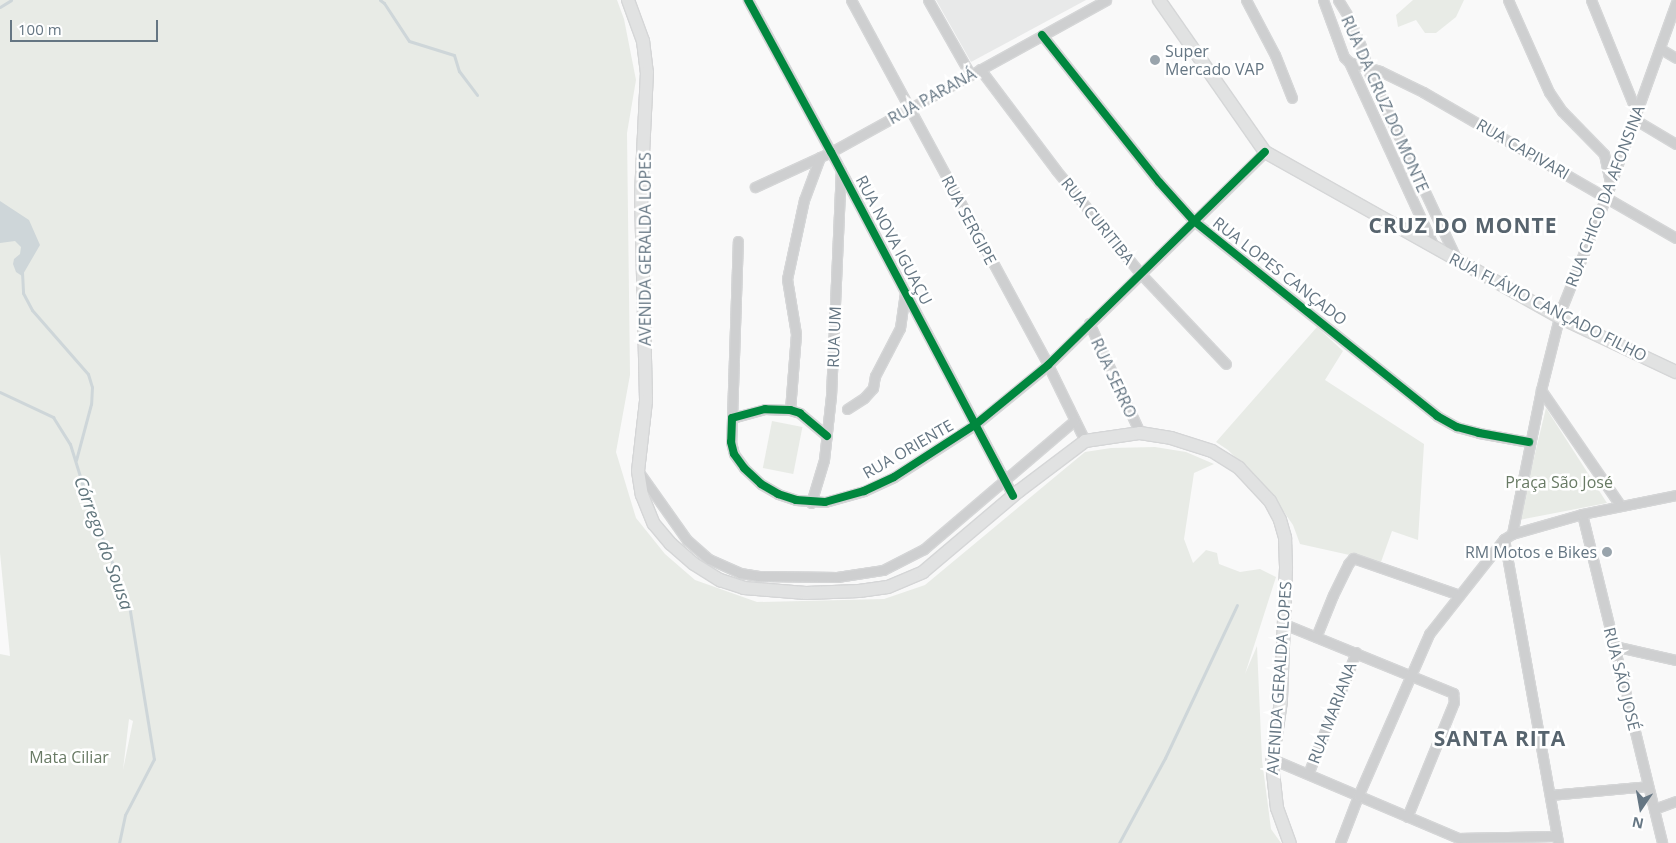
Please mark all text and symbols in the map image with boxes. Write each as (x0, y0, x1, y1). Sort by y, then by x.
scale bar (12, 10, 160, 42)
street label: RUA DA CRUZ DO MONTE (1337, 13, 1433, 195)
text: 100 m (18, 19, 62, 39)
place label: Super Mercado VAP (1165, 41, 1264, 79)
marker: Super Mercado VAP (1149, 54, 1161, 66)
street label: RUA PARANÁ (885, 64, 979, 128)
street label: RUA CHICO DA AFONSINA (1561, 102, 1649, 290)
street label: RUA CAPIVARI (1473, 115, 1573, 183)
street label: AVENIDA GERALDA LOPES (635, 152, 655, 346)
street label: RUA NOVA IGUAÇU (852, 172, 936, 308)
street label: RUA SERGIPE (938, 172, 1000, 268)
street label: RUA CURITIBA (1057, 174, 1139, 268)
district label: CRUZ DO MONTE (1367, 212, 1559, 238)
street label: RUA LOPES CANÇADO (1209, 213, 1351, 329)
street label: RUA FLÁVIO CANÇADO FILHO (1446, 249, 1650, 365)
street label: RUA UM (823, 306, 845, 368)
street label: RUA SERRO (1087, 335, 1141, 421)
street label: RUA ORIENTE (859, 415, 957, 483)
park label: Praça São José (1505, 472, 1613, 492)
water label: Córrego do Sousa (70, 473, 138, 613)
place label: RM Motos e Bikes (1465, 542, 1597, 562)
marker: RM Motos e Bikes (1601, 546, 1613, 558)
street label: AVENIDA GERALDA LOPES (1263, 581, 1295, 775)
street label: RUA SÃO JOSÉ (1600, 625, 1644, 733)
street label: RUA MARIANA (1304, 660, 1360, 766)
district label: SANTA RITA (1432, 725, 1568, 751)
park label: Mata Ciliar (29, 747, 109, 767)
north arrow (1616, 783, 1666, 833)
text: N (1630, 813, 1645, 834)

